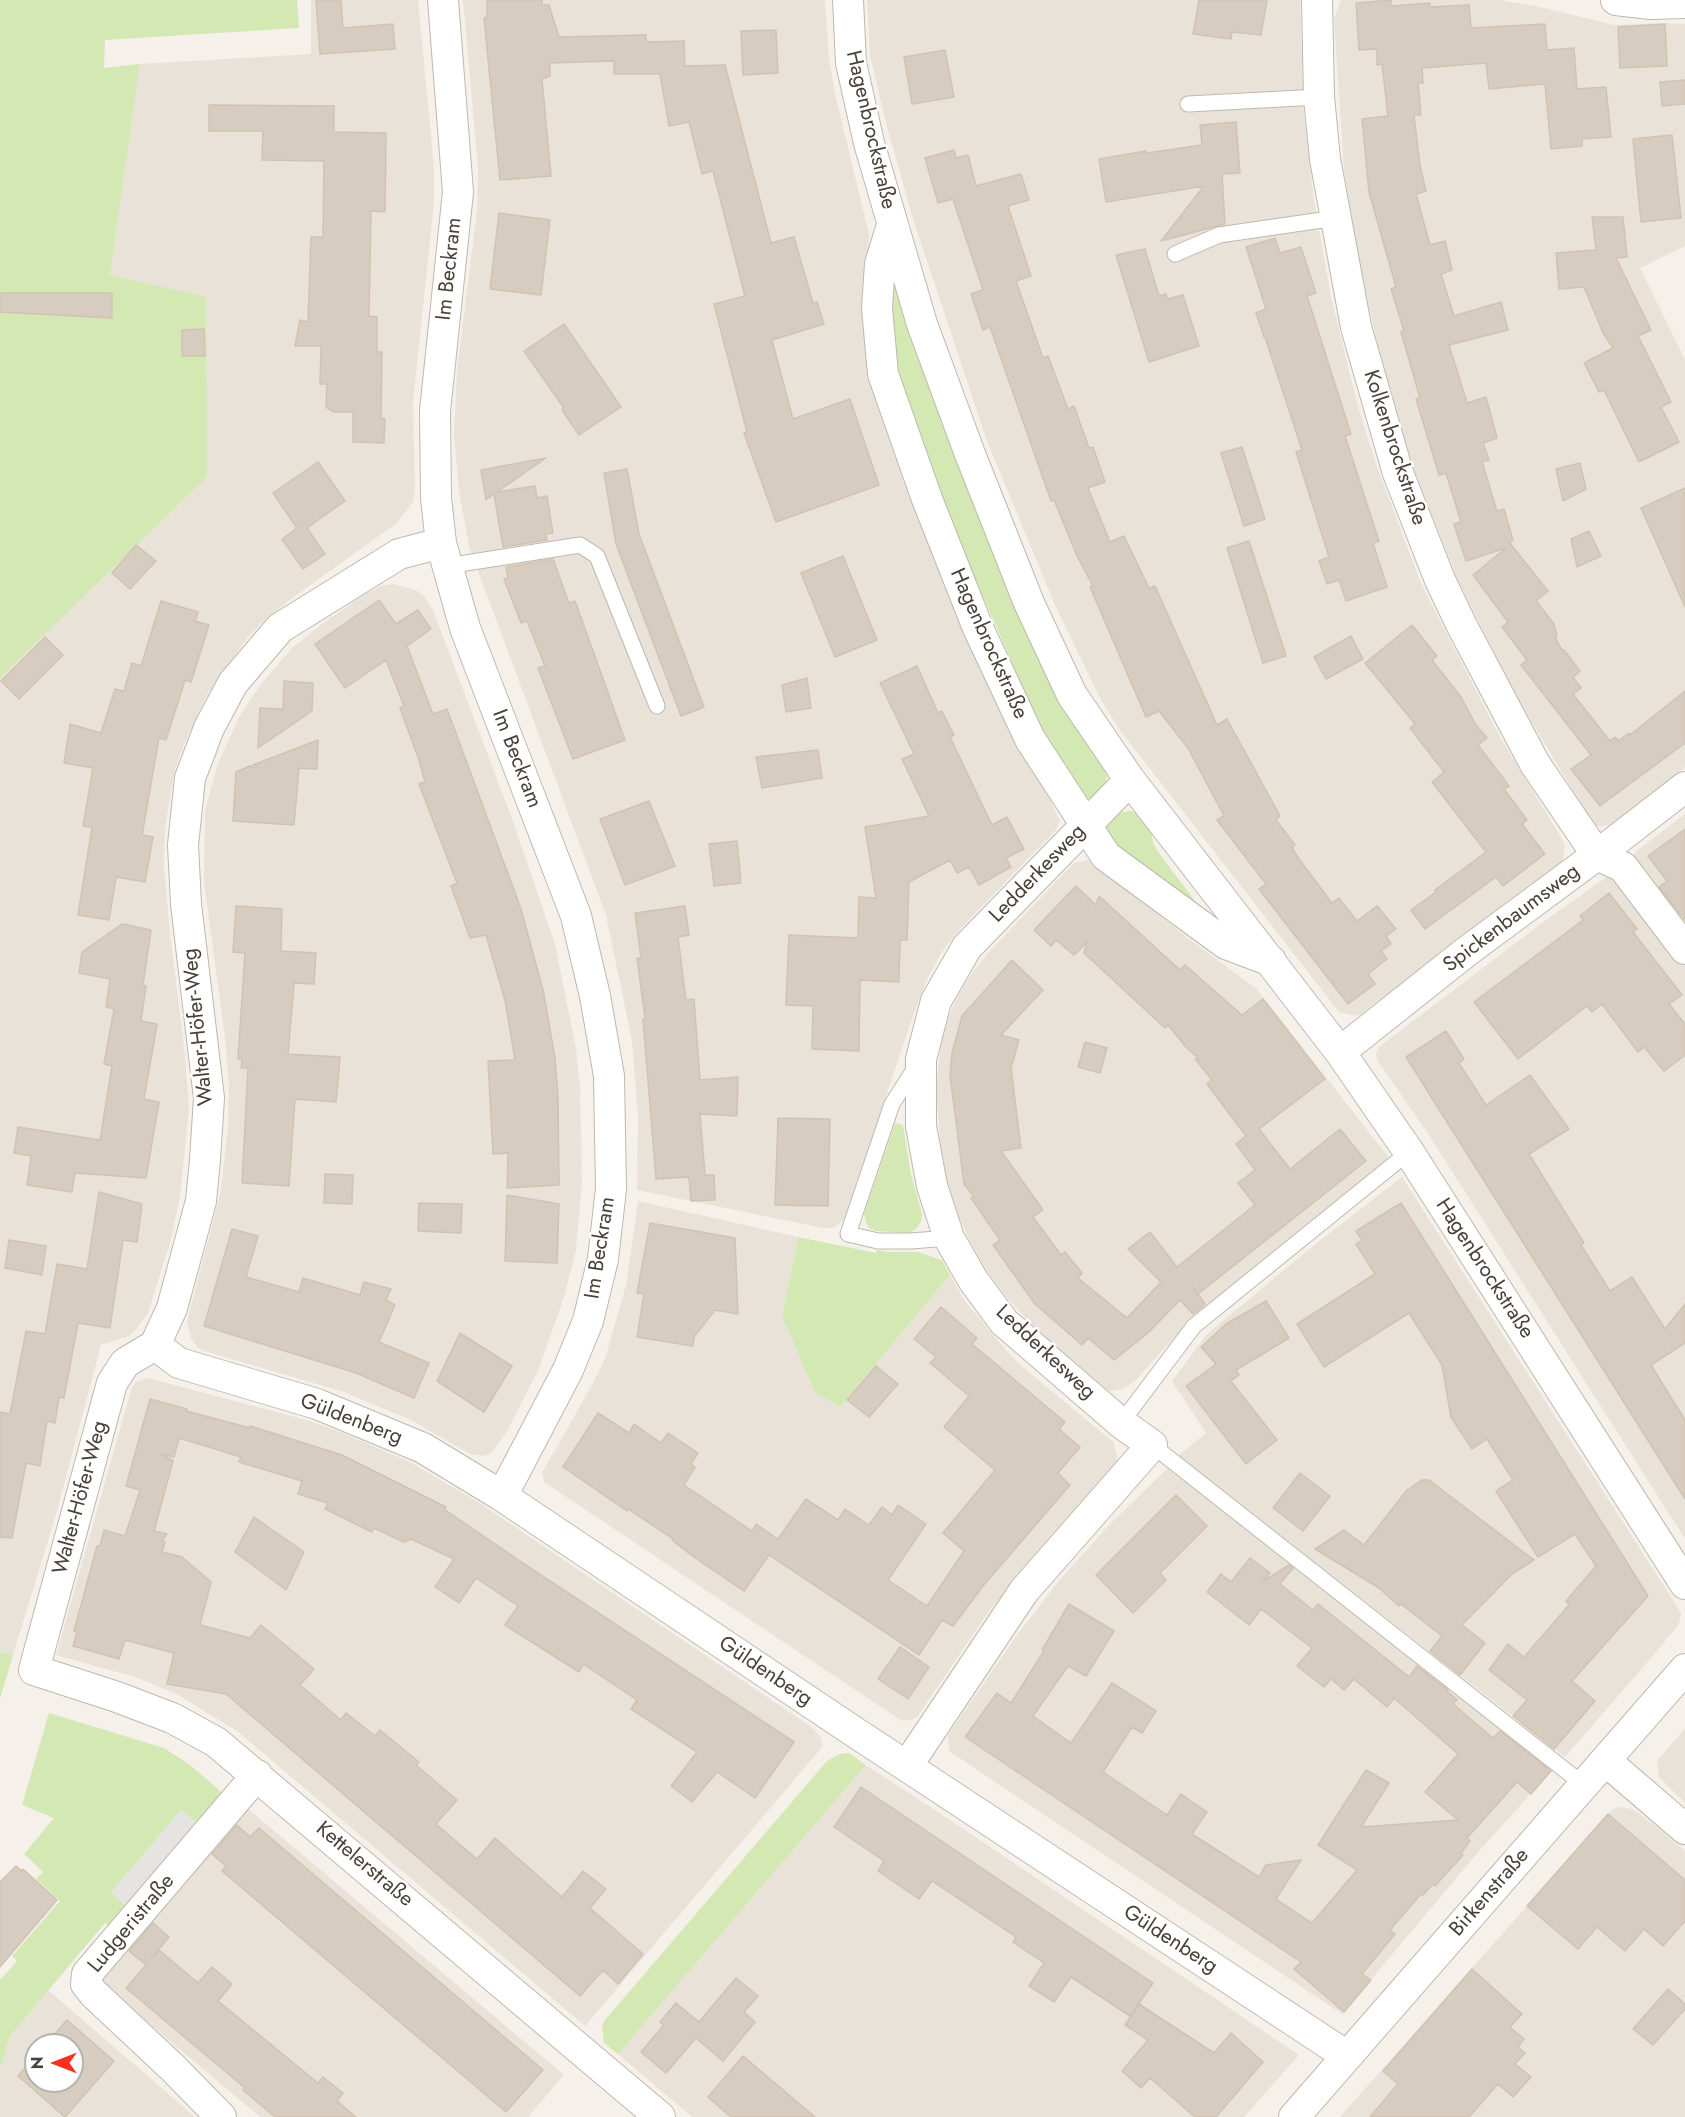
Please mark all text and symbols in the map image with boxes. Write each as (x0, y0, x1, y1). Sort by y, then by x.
street label: Hagenbrockstraße (840, 48, 900, 212)
street label: Im Beckram (432, 216, 468, 322)
street label: Kolkenbrockstraße (1357, 367, 1431, 529)
street label: Hagenbrockstraße (944, 565, 1032, 723)
street label: Im Beckram (486, 706, 546, 812)
street label: Ledderkesweg (985, 820, 1091, 928)
street label: Spickenbaumsweg (1439, 859, 1585, 979)
street label: Walter-Höfer-Weg (178, 947, 220, 1107)
street label: Hagenbrockstraße (1429, 1194, 1539, 1344)
street label: Im Beckram (580, 1195, 622, 1301)
street label: Ledderkesweg (990, 1300, 1100, 1406)
street label: Güldenberg (296, 1389, 406, 1451)
street label: Walter-Höfer-Weg (48, 1418, 114, 1578)
street label: Güldenberg (713, 1631, 817, 1713)
street label: Kettelerstraße (310, 1817, 418, 1913)
street label: Birkenstraße (1445, 1844, 1535, 1942)
street label: Ludgeristraße (83, 1870, 181, 1978)
street label: Güldenberg (1118, 1900, 1222, 1980)
north arrow (24, 2033, 84, 2093)
text: N (26, 2057, 49, 2069)

